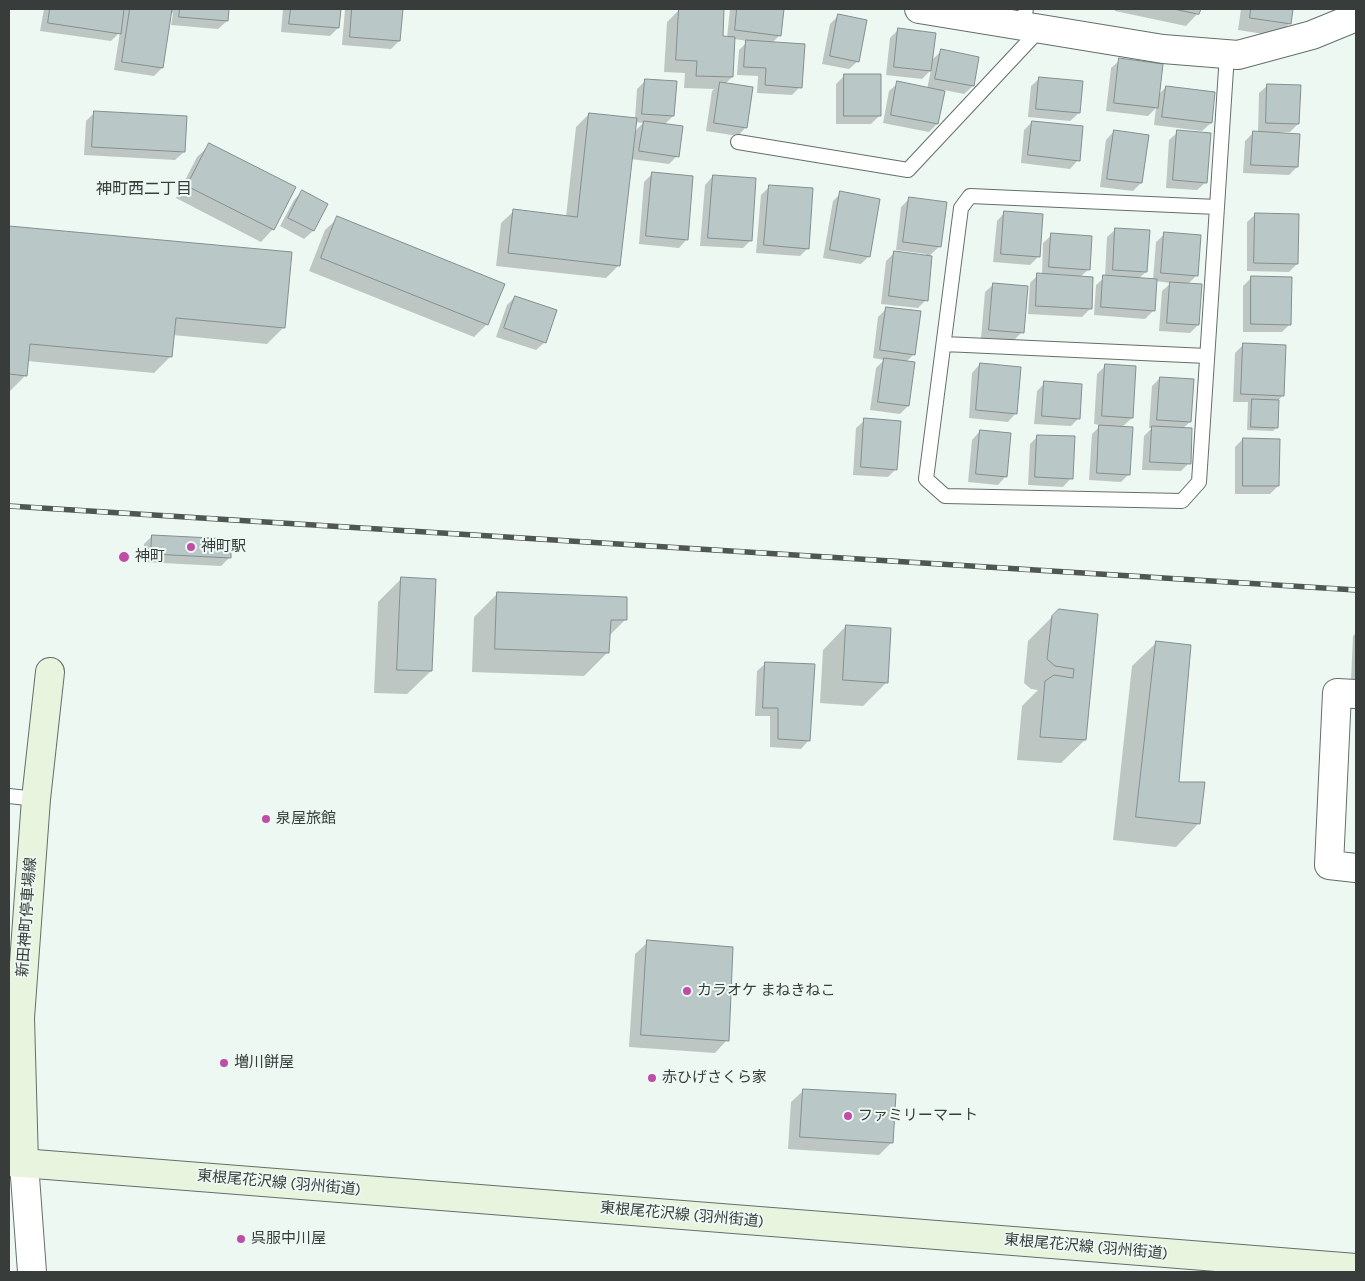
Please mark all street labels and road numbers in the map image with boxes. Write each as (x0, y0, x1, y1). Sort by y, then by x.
street label: 新田神町停車場線 (14, 857, 40, 977)
street label: 東根尾花沢線 (羽州街道) (196, 1167, 362, 1199)
street label: 東根尾花沢線 (羽州街道) (599, 1199, 765, 1231)
street label: 東根尾花沢線 (羽州街道) (1003, 1231, 1169, 1263)

